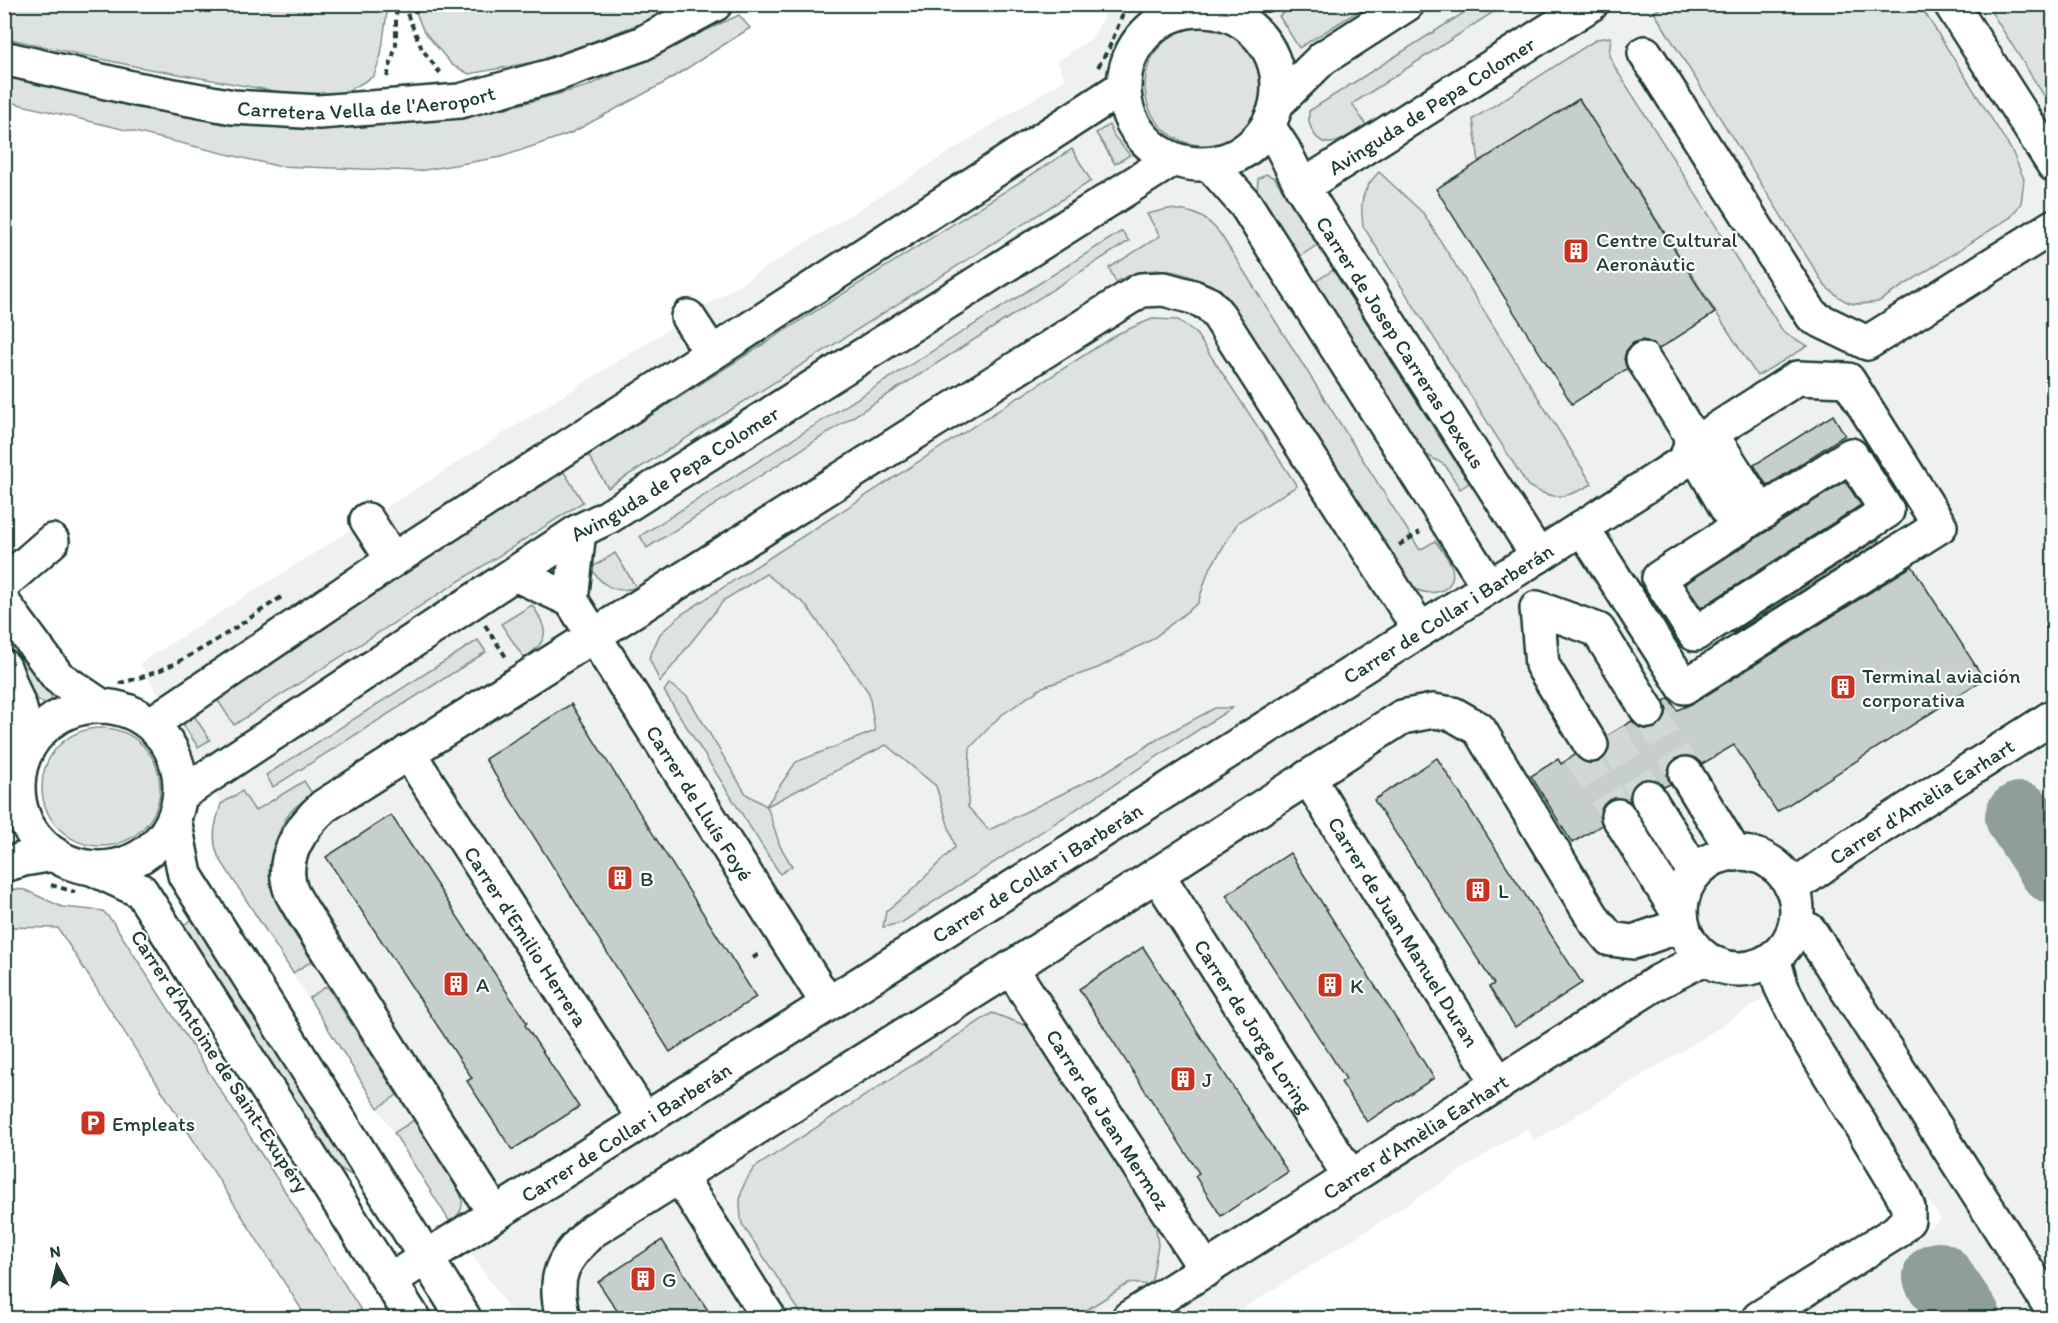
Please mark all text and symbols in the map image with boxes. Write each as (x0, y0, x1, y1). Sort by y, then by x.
street label: Avinguda de Pepa Colomer (1323, 30, 1540, 180)
street label: Carretera Vella de l'Aeroport (237, 79, 498, 125)
street label: Carrer de Josep Carreras Dexeus (1311, 211, 1491, 473)
place label: Centre Cultural Aeronàutic (1596, 227, 1738, 276)
building icon: Centre Cultural Aeronàutic (1561, 236, 1591, 266)
street label: Avinguda de Pepa Colomer (565, 399, 784, 546)
street label: Carrer de Collar i Barberán (1338, 537, 1558, 689)
place label: Terminal aviación corporativa (1862, 663, 2021, 712)
building icon: Terminal aviación corporativa (1828, 672, 1858, 702)
street label: Carrer de Lluís Foyé (641, 720, 759, 885)
street label: Carrer d'Amèlia Earhart (1824, 732, 2019, 870)
street label: Carrer de Collar i Barberán (927, 797, 1147, 948)
street label: Carrer de Juan Manuel Duran (1323, 812, 1485, 1051)
street label: Carrer d'Emilio Herrera (459, 841, 594, 1031)
building icon: B (605, 863, 635, 893)
place label: B (640, 866, 654, 891)
building icon: L (1463, 875, 1493, 905)
place label: L (1498, 878, 1509, 903)
street label: Carrer d'Antoine de Saint-Exupéry (125, 925, 315, 1197)
street label: Carrer de Jorge Loring (1190, 934, 1318, 1118)
building icon: A (441, 969, 471, 999)
building icon: K (1315, 970, 1345, 1000)
place label: A (476, 972, 490, 997)
place label: K (1350, 973, 1364, 998)
street label: Carrer de Jean Mermoz (1041, 1024, 1176, 1215)
street label: Carrer de Collar i Barberán (516, 1056, 736, 1207)
building icon: J (1168, 1064, 1198, 1094)
place label: J (1202, 1066, 1212, 1092)
street label: Carrer d'Amèlia Earhart (1318, 1068, 1513, 1204)
parking icon: Empleats (78, 1108, 108, 1138)
place label: Empleats (112, 1111, 195, 1136)
north arrow (27, 1236, 87, 1296)
text: N (48, 1241, 62, 1262)
building icon: G (628, 1264, 658, 1294)
place label: G (662, 1267, 677, 1292)

